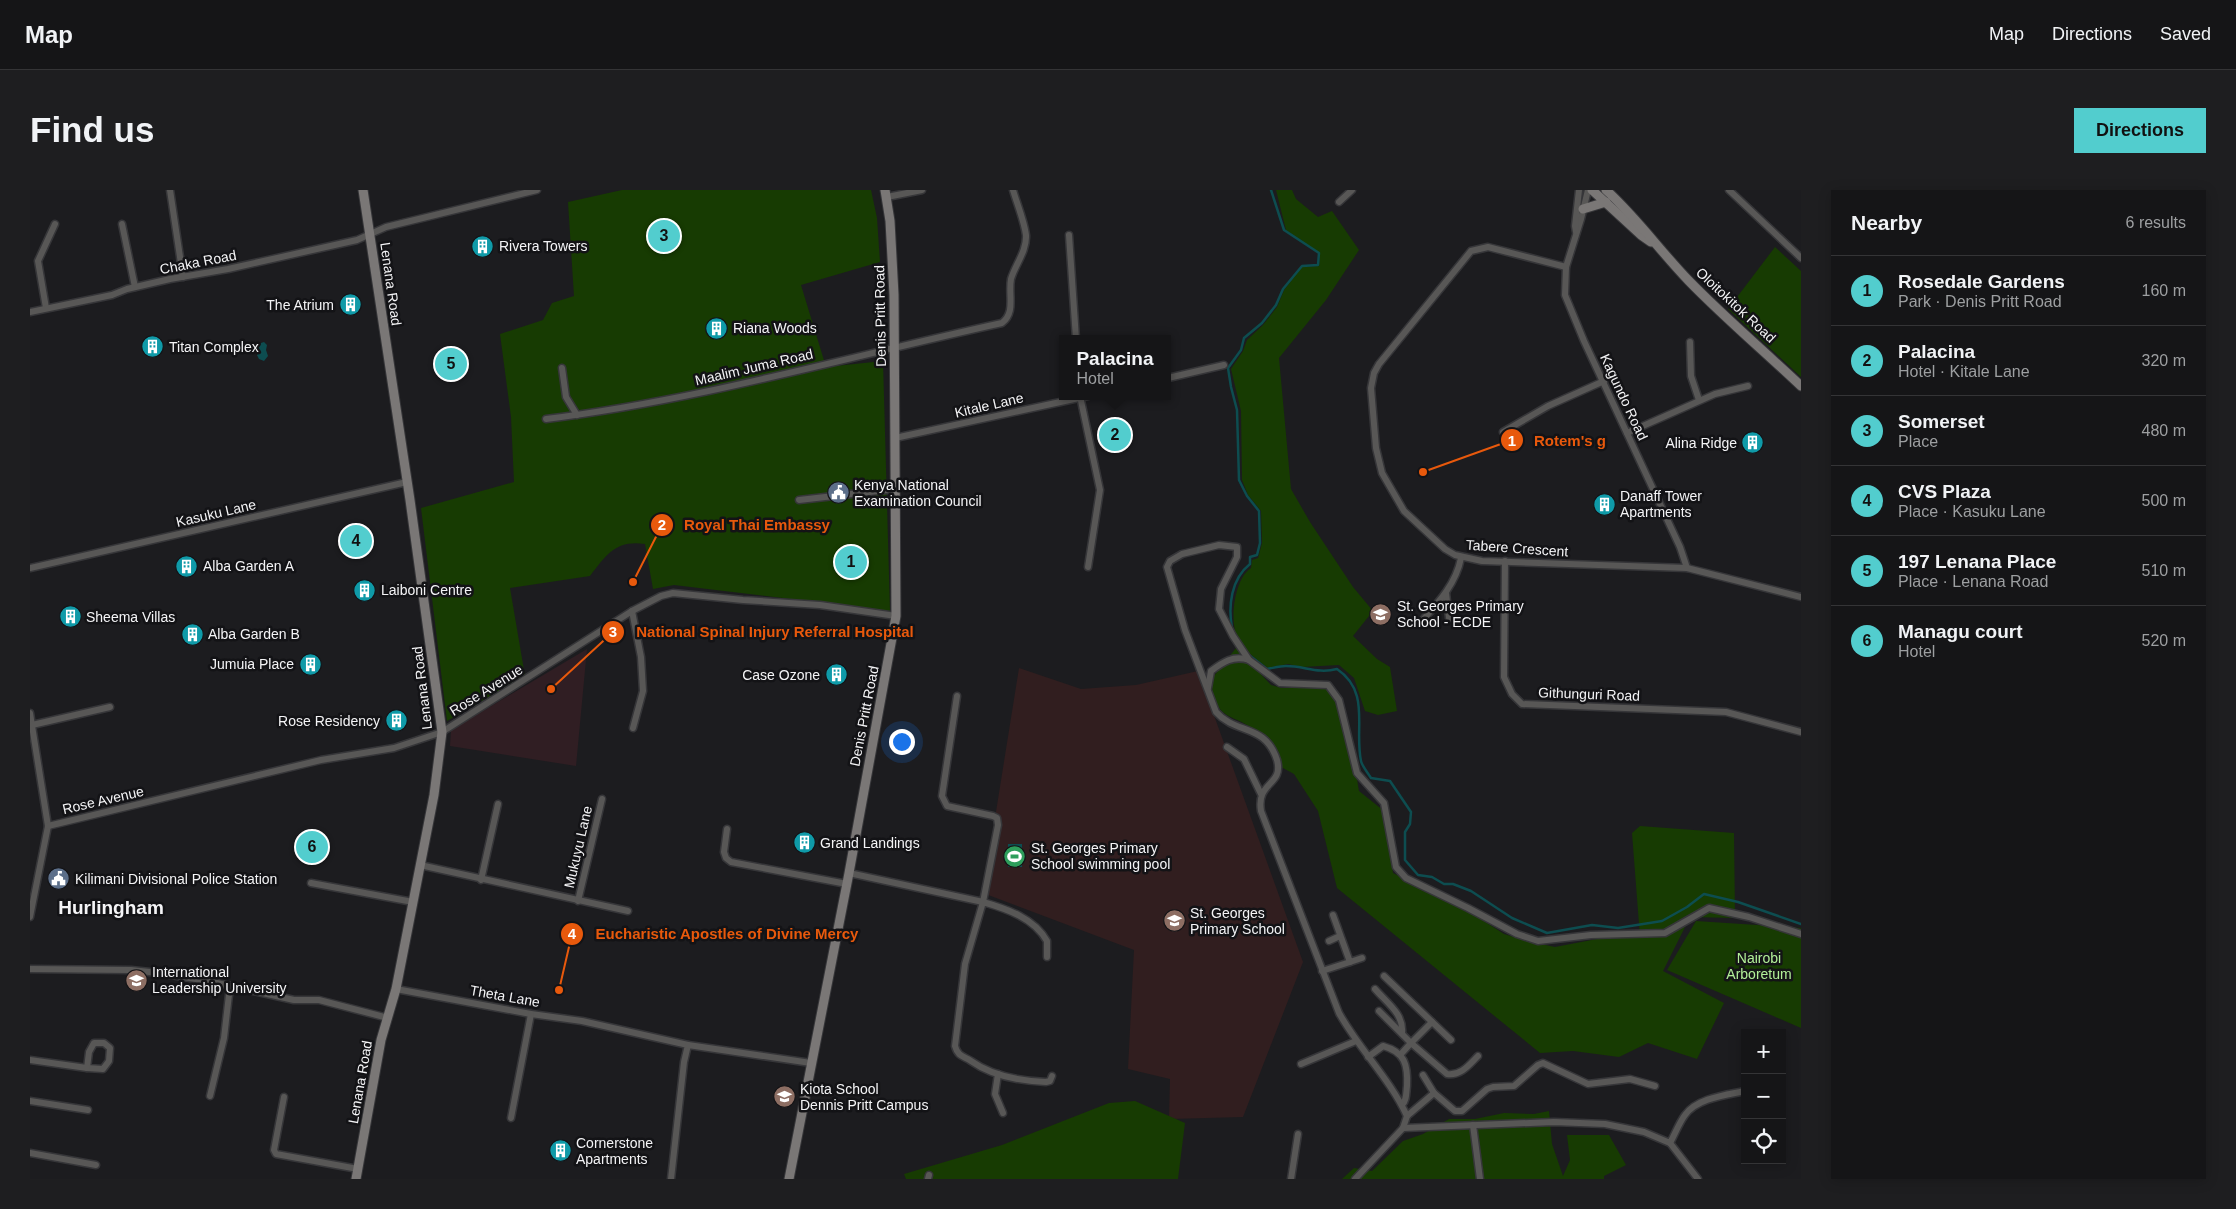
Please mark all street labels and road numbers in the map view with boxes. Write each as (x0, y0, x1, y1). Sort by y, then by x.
street label: Lenana Road (377, 241, 405, 327)
street label: Chaka Road (158, 247, 238, 277)
street label: Oloitokitok Road (1693, 264, 1779, 346)
street label: Denis Pritt Road (871, 265, 889, 367)
street label: Maalim Juma Road (693, 346, 815, 388)
street label: Kagundo Road (1597, 351, 1651, 443)
street label: Kitale Lane (953, 389, 1025, 421)
street label: Kasuku Lane (174, 496, 258, 530)
street label: Tabere Crescent (1465, 536, 1569, 560)
street label: Lenana Road (409, 645, 435, 731)
street label: Rose Avenue (447, 661, 526, 719)
street label: Denis Pritt Road (846, 664, 882, 768)
street label: Githunguri Road (1538, 684, 1640, 704)
street label: Rose Avenue (61, 783, 145, 817)
street label: Mukuyu Lane (561, 804, 595, 890)
street label: Theta Lane (469, 982, 541, 1010)
street label: Lenana Road (345, 1039, 375, 1125)

